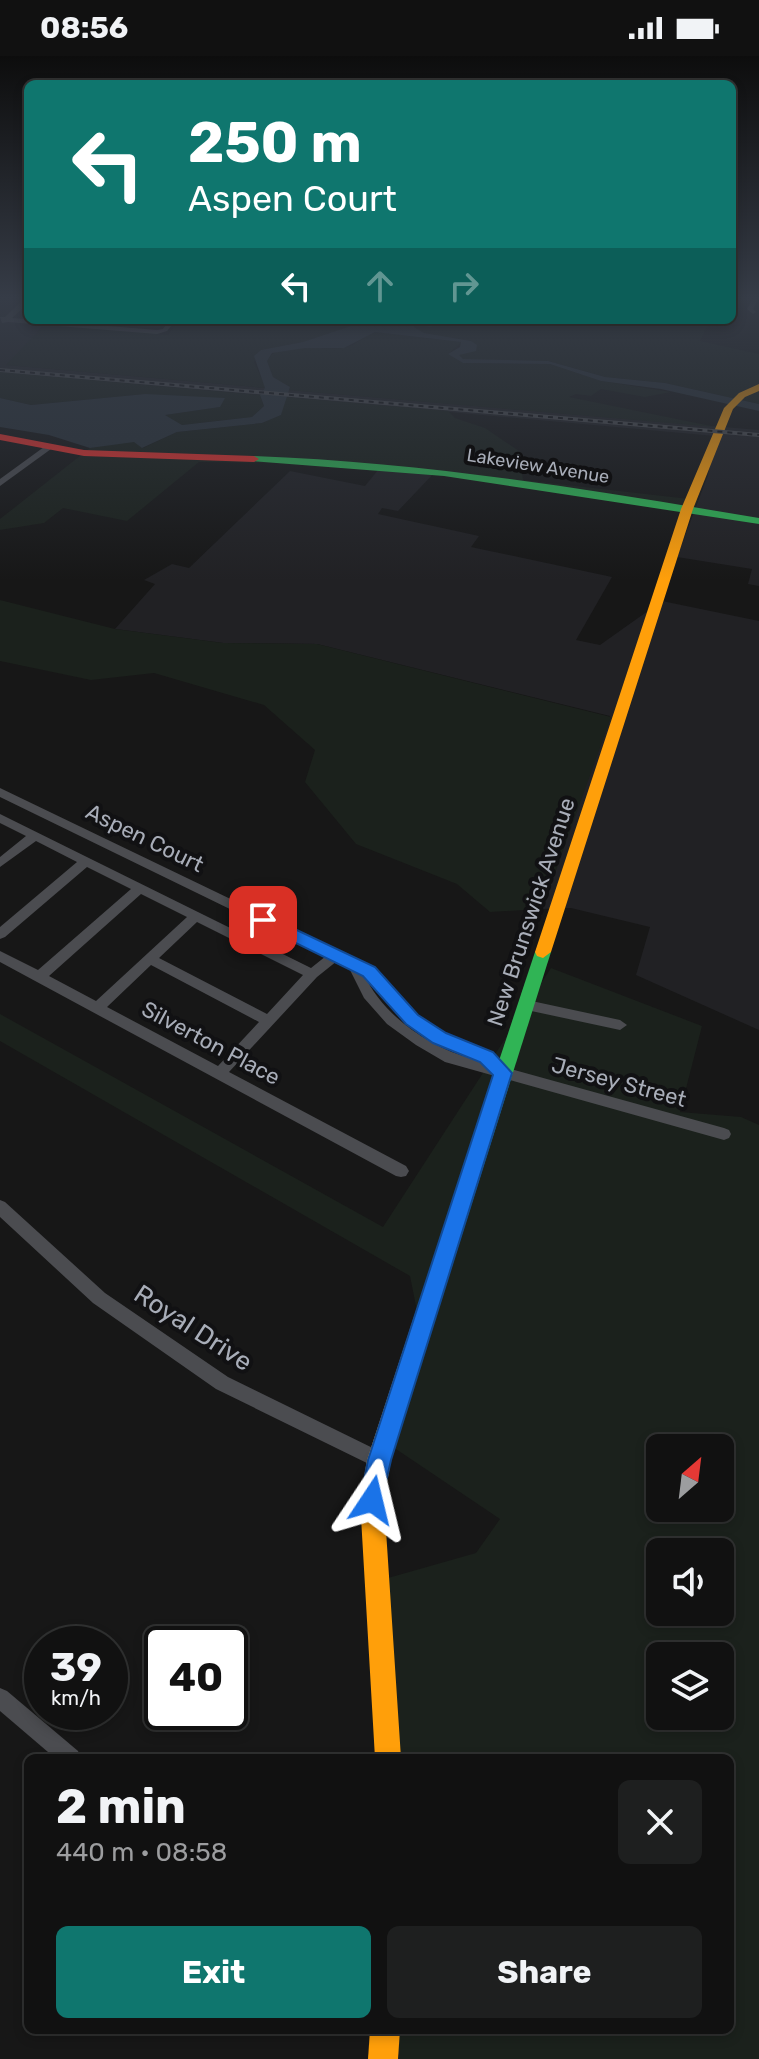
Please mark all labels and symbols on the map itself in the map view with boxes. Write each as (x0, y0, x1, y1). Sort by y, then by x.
street label: Lakeview Avenue (465, 444, 611, 488)
street label: New Brunswick Avenue (481, 794, 581, 1030)
street label: Aspen Court (82, 798, 209, 878)
pin (229, 886, 297, 954)
street label: Silverton Place (137, 995, 285, 1091)
street label: Jersey Street (549, 1051, 690, 1113)
street label: Royal Drive (128, 1278, 258, 1378)
north arrow (646, 1434, 734, 1522)
position arrow (330, 1458, 414, 1542)
speed limit sign: 40 (144, 1626, 248, 1730)

